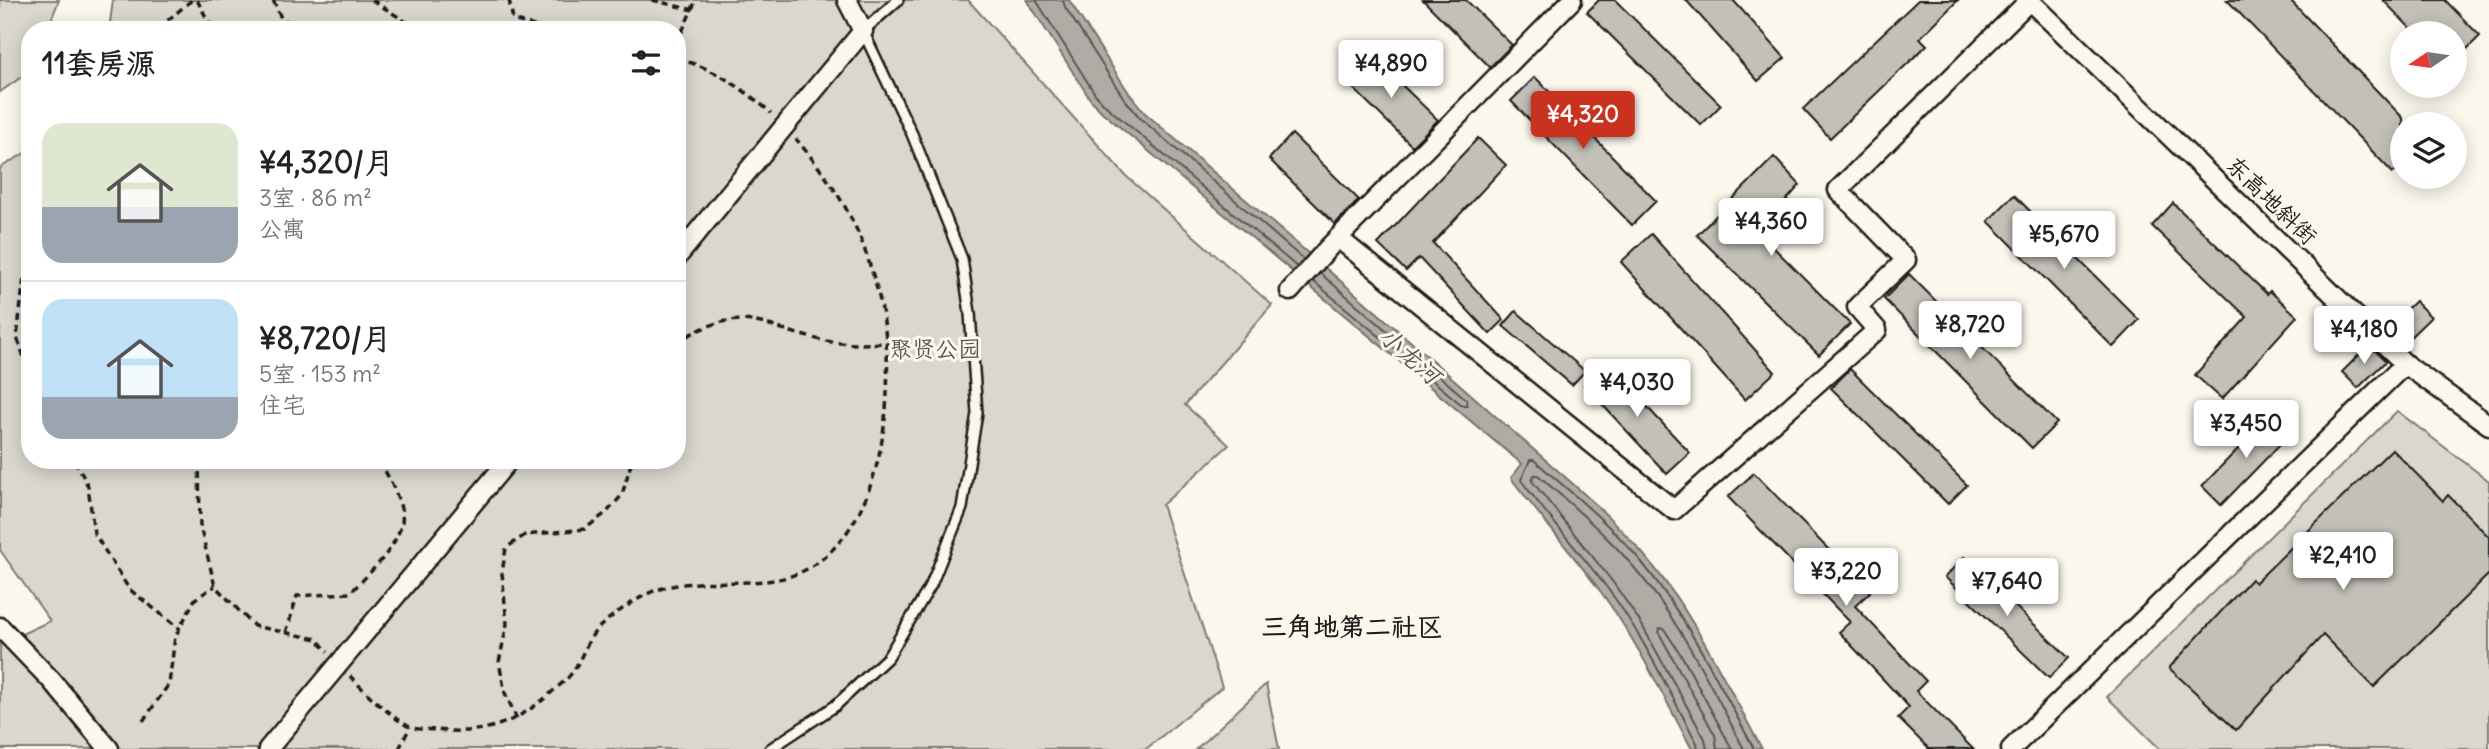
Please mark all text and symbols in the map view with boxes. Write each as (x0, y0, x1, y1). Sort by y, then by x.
north arrow (2390, 21, 2468, 98)
map controls (2390, 21, 2467, 189)
pin: ¥4,890 (1334, 41, 1448, 100)
text: 11套房源 (42, 44, 156, 82)
icon: filters (627, 44, 665, 82)
text: ¥4,890 (1354, 48, 1428, 77)
pin: ¥4,320 (1526, 92, 1640, 151)
text: ¥4,320 (1547, 99, 1619, 128)
button: layers (2390, 112, 2467, 189)
text: ¥4,320/月 (259, 143, 394, 181)
street label: 东高地斜街 (2221, 150, 2323, 250)
icon: home (98, 151, 182, 235)
text: 3室 · 86 m² (259, 183, 372, 212)
pin: ¥4,360 (1714, 198, 1828, 258)
text: ¥4,360 (1734, 206, 1808, 235)
pin: ¥5,670 (2007, 212, 2121, 271)
text: 公寓 (259, 214, 305, 243)
text: ¥5,670 (2028, 219, 2100, 248)
pin: ¥8,720 (1913, 302, 2027, 361)
pin: ¥4,180 (2307, 306, 2421, 366)
text: ¥8,720 (1935, 309, 2005, 338)
text: ¥4,180 (2330, 314, 2398, 343)
text: ¥8,720/月 (259, 319, 392, 357)
water label: 小龙河 (1373, 320, 1450, 393)
icon: home (98, 327, 182, 411)
park label: 聚贤公园 (889, 334, 981, 363)
text: 5室 · 153 m² (259, 359, 381, 388)
pin: ¥4,030 (1580, 360, 1694, 419)
text: ¥4,030 (1600, 367, 1674, 396)
text: 住宅 (259, 390, 305, 419)
pin: ¥3,450 (2189, 400, 2303, 460)
text: ¥3,450 (2210, 408, 2282, 437)
pin: ¥2,410 (2286, 532, 2400, 592)
text: ¥2,410 (2309, 540, 2377, 569)
pin: ¥3,220 (1789, 548, 1903, 608)
text: ¥3,220 (1810, 556, 1882, 585)
pin: ¥7,640 (1950, 558, 2064, 618)
text: ¥7,640 (1971, 566, 2043, 595)
district label: 三角地第二社区 (1261, 610, 1443, 643)

